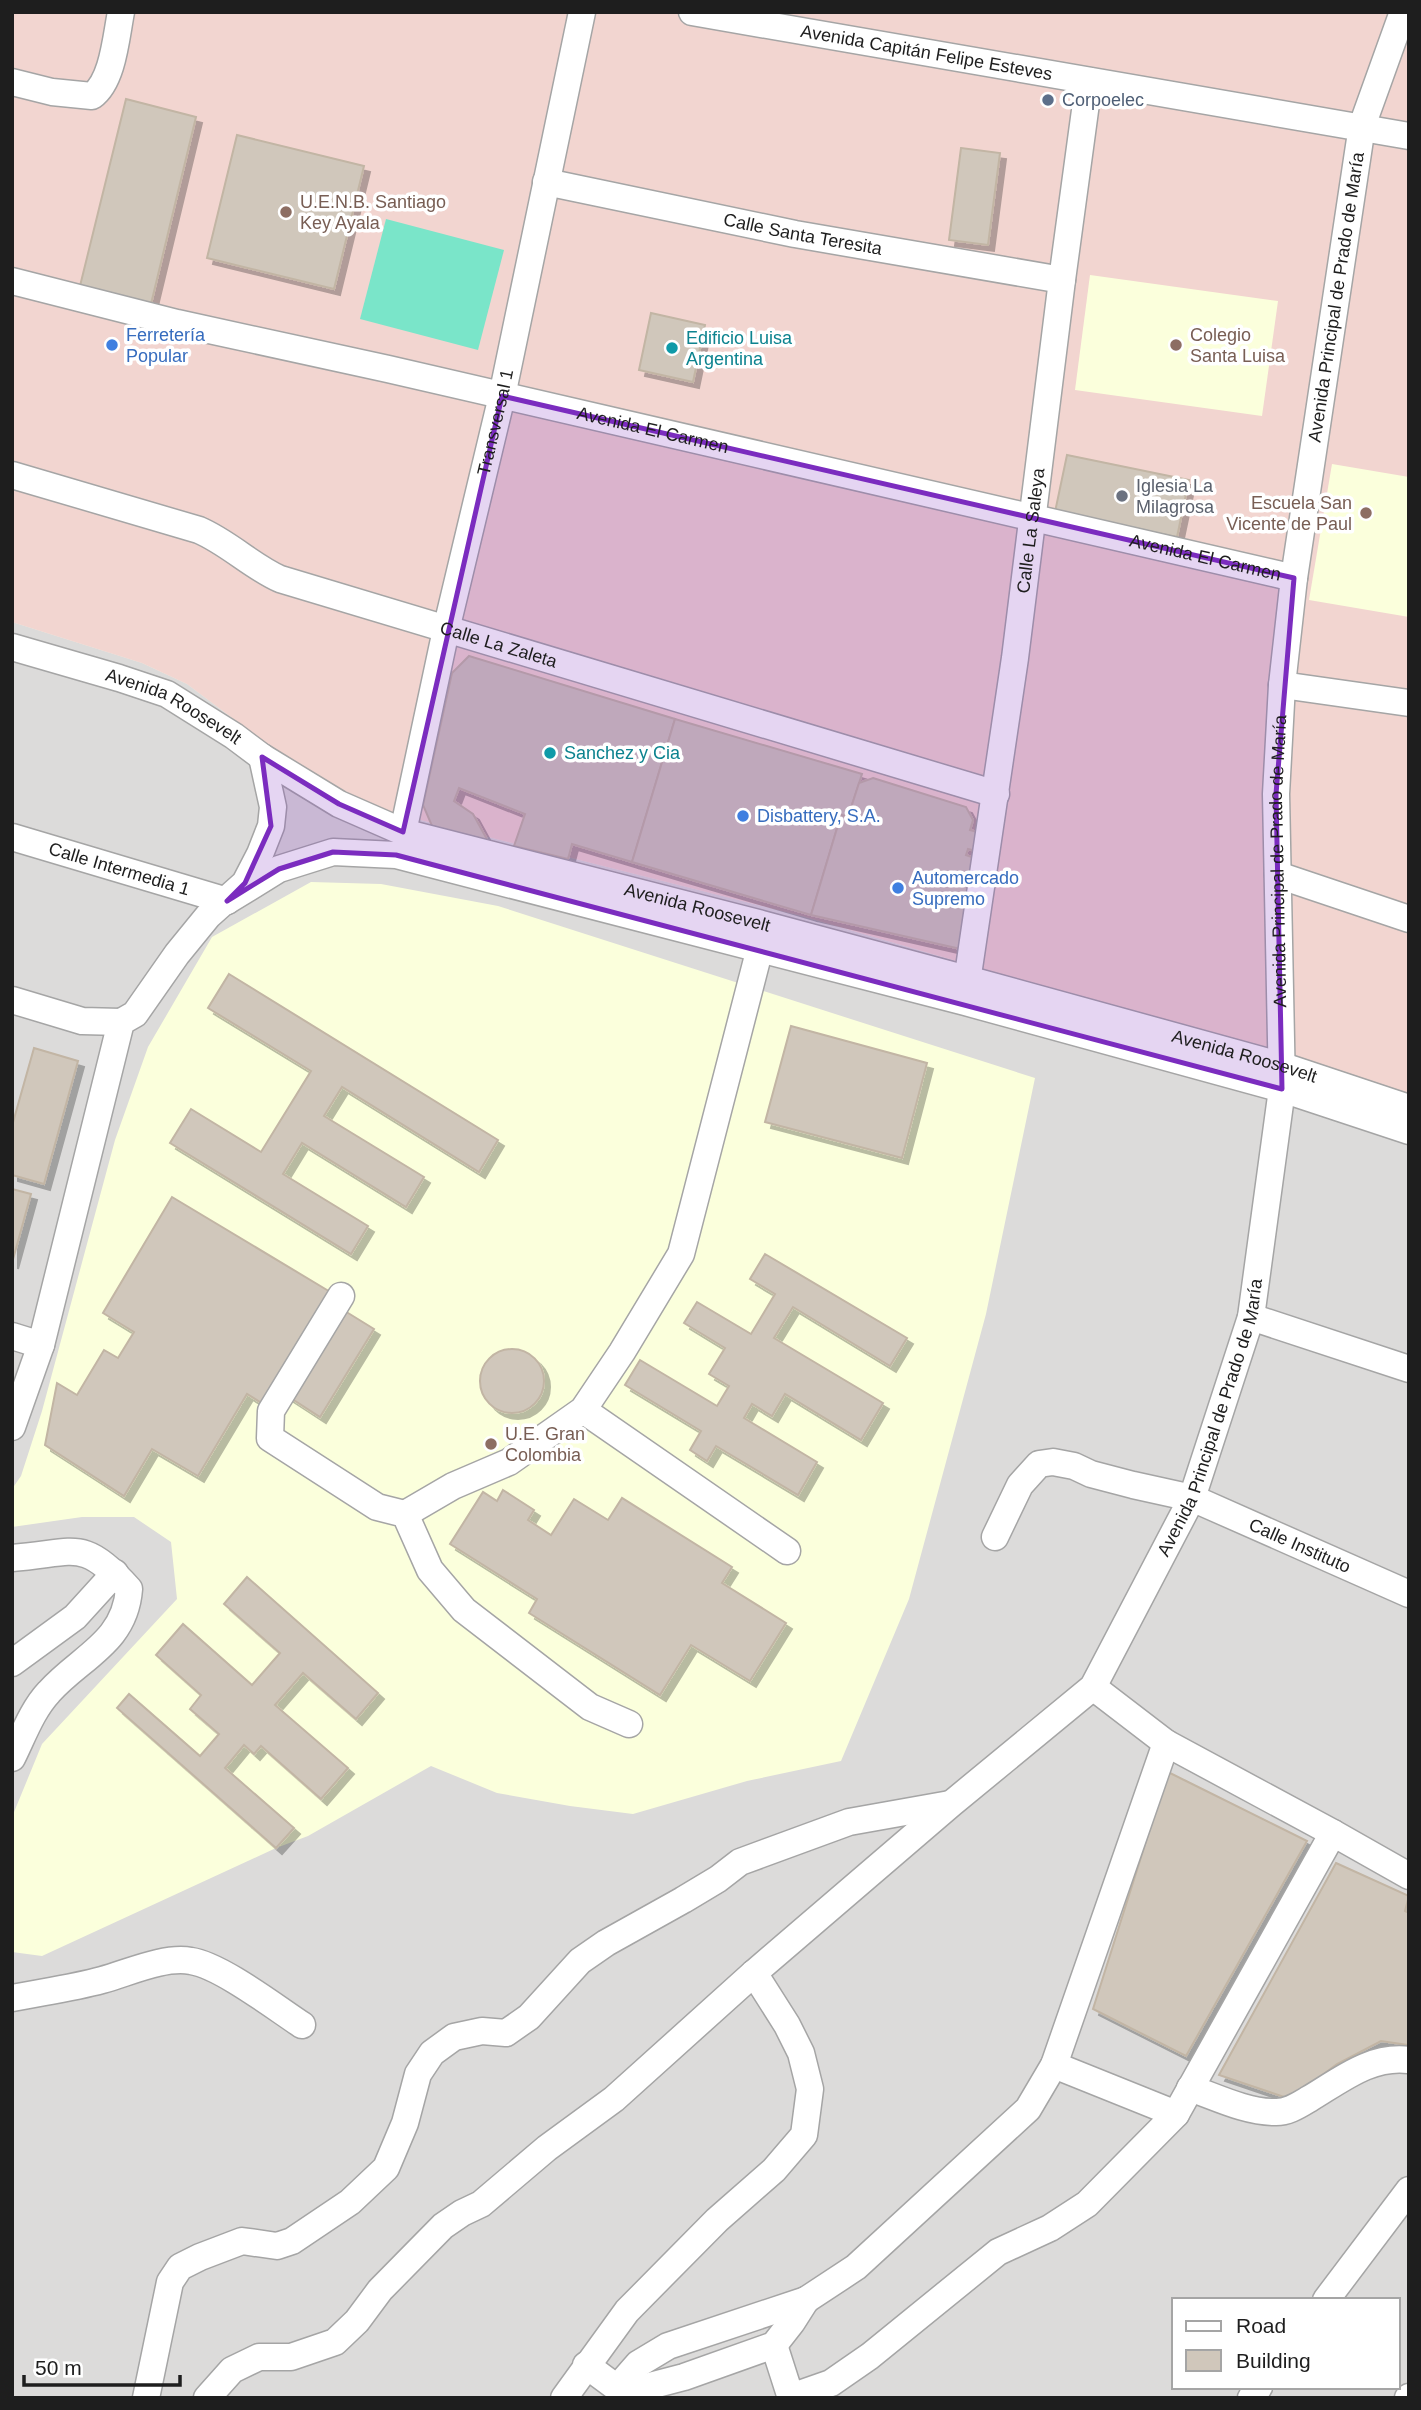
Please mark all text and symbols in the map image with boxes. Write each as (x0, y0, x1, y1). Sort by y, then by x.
street label: Avenida Capitán Felipe Esteves (799, 21, 1054, 84)
place label: Corpoelec (1062, 90, 1144, 110)
marker: Corpoelec (1040, 92, 1056, 108)
street label: Avenida Principal de Prado de María (1305, 150, 1368, 444)
place label: U.E.N.B. Santiago Key Ayala (300, 192, 446, 233)
marker: U.E.N.B. Santiago Key Ayala (278, 204, 294, 220)
street label: Calle Santa Teresita (722, 209, 884, 259)
place label: Ferretería Popular (126, 325, 206, 366)
place label: Colegio Santa Luisa (1190, 325, 1286, 366)
place label: Edificio Luisa Argentina (686, 328, 793, 369)
marker: Ferretería Popular (104, 337, 120, 353)
marker: Colegio Santa Luisa (1168, 337, 1184, 353)
marker: Edificio Luisa Argentina (664, 340, 680, 356)
street label: Transversal 1 (473, 367, 517, 477)
street label: Avenida El Carmen (575, 403, 731, 457)
street label: Calle La Saleya (1013, 466, 1049, 594)
place label: Iglesia La Milagrosa (1136, 476, 1215, 517)
marker: Iglesia La Milagrosa (1114, 488, 1130, 504)
place label: Escuela San Vicente de Paul (1226, 493, 1352, 534)
marker: Escuela San Vicente de Paul (1358, 505, 1374, 521)
street label: Avenida El Carmen (1128, 530, 1283, 585)
street label: Calle La Zaleta (438, 618, 560, 672)
street label: Avenida Roosevelt (103, 665, 245, 748)
street label: Avenida Principal de Prado de María (1266, 713, 1290, 1008)
place label: Sanchez y Cia (564, 743, 681, 763)
marker: Sanchez y Cia (542, 745, 558, 761)
place label: Disbattery, S.A. (757, 806, 881, 826)
marker: Disbattery, S.A. (735, 808, 751, 824)
street label: Calle Intermedia 1 (46, 839, 192, 899)
place label: Automercado Supremo (912, 868, 1019, 909)
street label: Avenida Roosevelt (622, 879, 772, 936)
marker: Automercado Supremo (890, 880, 906, 896)
street label: Avenida Roosevelt (1170, 1026, 1320, 1087)
street label: Avenida Principal de Prado de María (1153, 1277, 1266, 1560)
place label: U.E. Gran Colombia (505, 1424, 585, 1465)
marker: U.E. Gran Colombia (483, 1436, 499, 1452)
street label: Calle Instituto (1246, 1514, 1354, 1577)
legend (1172, 2298, 1400, 2389)
text: Road (1236, 2314, 1286, 2337)
scale bar (24, 2344, 180, 2388)
text: Building (1236, 2349, 1311, 2372)
text: 50 m (35, 2356, 82, 2379)

